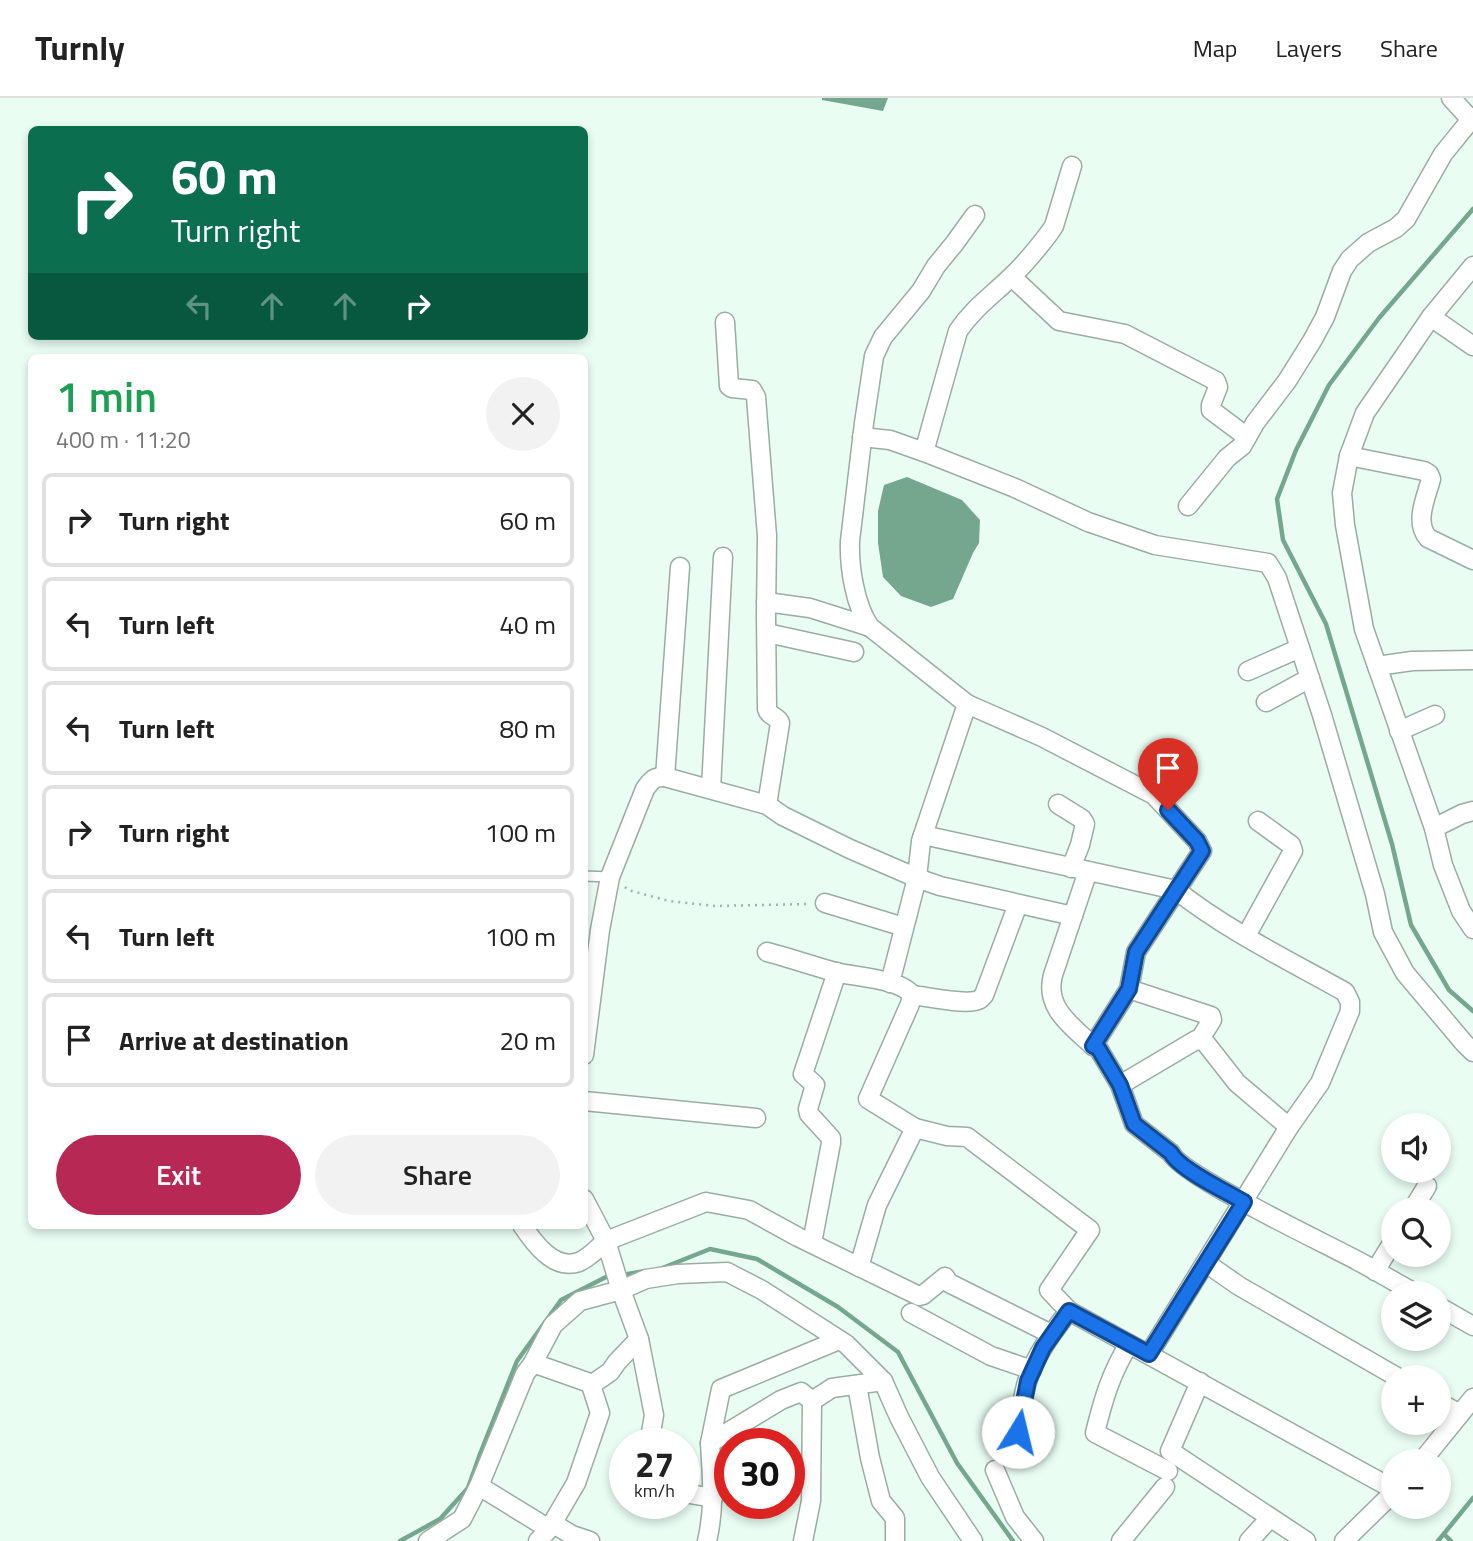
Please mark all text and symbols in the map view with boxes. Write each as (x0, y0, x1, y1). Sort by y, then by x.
text: Turnly (35, 23, 125, 73)
text: Map (1193, 30, 1238, 66)
text: Layers (1276, 30, 1342, 66)
text: Share (1380, 30, 1438, 66)
text: 60 m (171, 138, 278, 213)
icon: right (56, 154, 147, 245)
text: Turn right (171, 206, 300, 254)
icon: left (180, 287, 218, 325)
icon: ahead (253, 287, 291, 325)
icon: ahead (326, 287, 364, 325)
icon: right (399, 287, 437, 325)
text: 1 min (56, 364, 157, 428)
button: close (486, 377, 560, 451)
text: 400 m · 11:20 (56, 422, 191, 457)
icon: right (60, 501, 98, 539)
text: Turn right (119, 501, 230, 540)
text: 60 m (499, 501, 556, 540)
icon: left (60, 605, 98, 643)
text: Turn left (119, 605, 214, 644)
text: 40 m (499, 605, 556, 644)
icon: left (60, 709, 98, 747)
text: Turn left (119, 709, 214, 748)
text: 80 m (499, 709, 556, 748)
pin (1138, 738, 1198, 810)
icon: arrive (1149, 749, 1187, 787)
icon: right (60, 813, 98, 851)
text: Turn right (119, 813, 230, 852)
text: 100 m (485, 813, 556, 852)
icon: left (60, 917, 98, 955)
text: Turn left (119, 917, 214, 956)
text: 100 m (485, 917, 556, 956)
icon: arrive (60, 1021, 98, 1059)
text: Arrive at destination (119, 1021, 349, 1060)
text: 20 m (499, 1021, 556, 1060)
map controls (1381, 1113, 1451, 1519)
button: sound (1381, 1113, 1451, 1183)
button: Exit (56, 1135, 301, 1215)
button: Share (315, 1135, 560, 1215)
button: search (1381, 1197, 1451, 1267)
button: layers (1381, 1281, 1451, 1351)
button: + (1381, 1365, 1451, 1435)
position arrow (981, 1395, 1055, 1469)
speed limit sign: 30 (714, 1428, 805, 1519)
text: 27 (635, 1437, 674, 1491)
button: − (1381, 1449, 1451, 1519)
text: km/h (634, 1477, 675, 1504)

